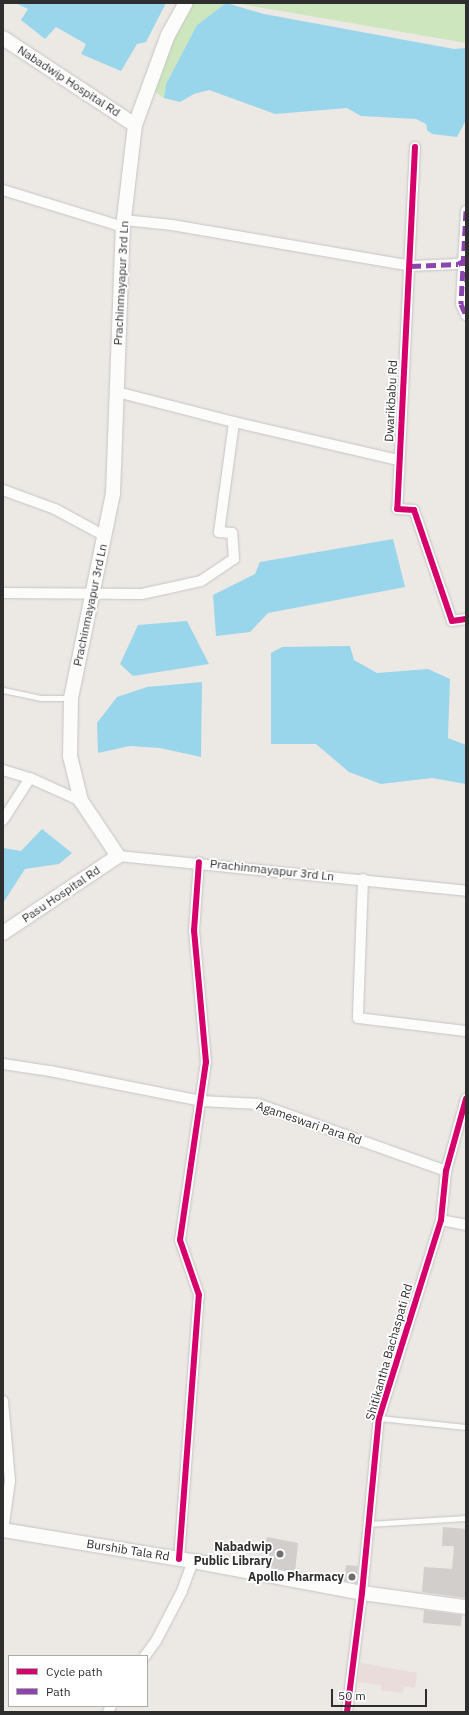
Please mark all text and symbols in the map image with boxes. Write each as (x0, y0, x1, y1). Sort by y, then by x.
street label: Nabadwip Hospital Rd (15, 42, 123, 120)
street label: Prachinmayapur 3rd Ln (111, 220, 131, 346)
street label: Dwarikbabu Rd (382, 360, 400, 442)
street label: Prachinmayapur 3rd Ln (70, 542, 110, 668)
street label: Prachinmayapur 3rd Ln (209, 856, 335, 884)
street label: Pasu Hospital Rd (19, 863, 103, 925)
street label: Agameswari Para Rd (254, 1098, 364, 1148)
street label: Shitikantha Bachaspati Rd (363, 1282, 415, 1422)
street label: Burshib Tala Rd (85, 1536, 171, 1564)
place label: Nabadwip Public Library (194, 1540, 272, 1568)
marker: Nabadwip Public Library (275, 1549, 285, 1559)
place label: Apollo Pharmacy (248, 1570, 344, 1584)
marker: Apollo Pharmacy (347, 1572, 357, 1582)
legend (8, 1655, 148, 1707)
text: Cycle path (46, 1664, 103, 1679)
scale bar (333, 1681, 429, 1707)
text: Path (46, 1684, 71, 1699)
text: 50 m (338, 1688, 366, 1703)

